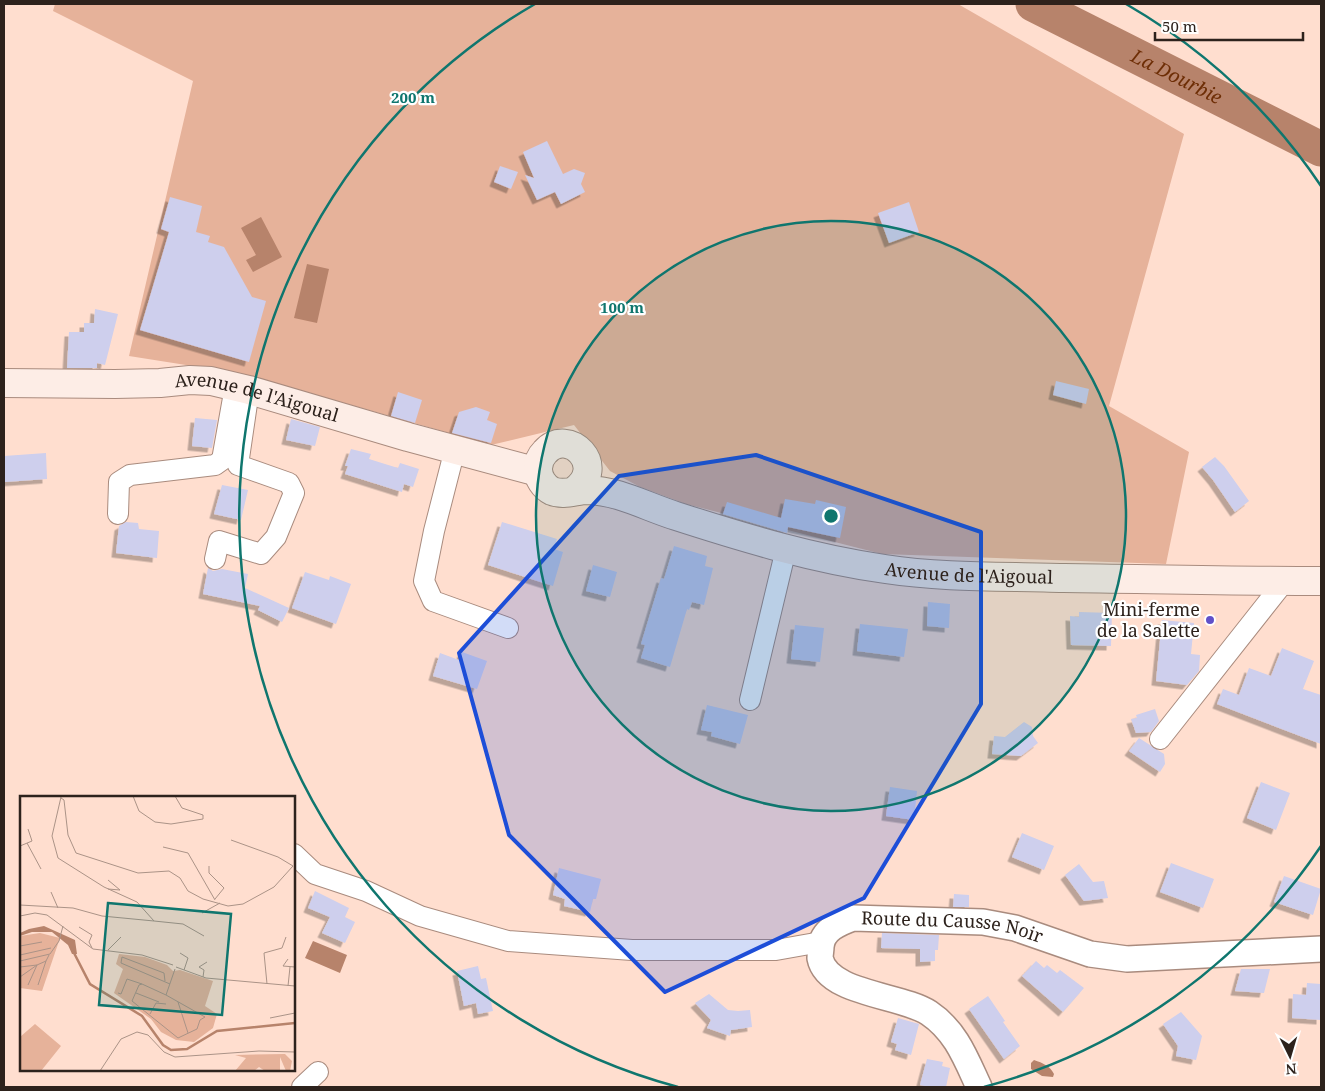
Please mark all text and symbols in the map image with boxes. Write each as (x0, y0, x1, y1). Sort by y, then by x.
scale bar (1155, 10, 1302, 42)
text: 50 m (1162, 16, 1197, 36)
water label: La Dourbie (1126, 42, 1227, 110)
text: 200 m (391, 87, 435, 107)
text: 100 m (600, 297, 644, 317)
street label: Avenue de l'Aigoual (173, 367, 342, 427)
centre of rings (822, 507, 840, 525)
street label: Avenue de l'Aigoual (884, 556, 1054, 589)
place label: Mini-ferme de la Salette (1097, 597, 1200, 642)
marker: Mini-ferme de la Salette (1204, 614, 1216, 626)
inset map (20, 796, 295, 1071)
street label: Route du Causse Noir (861, 905, 1047, 948)
north arrow (1265, 1031, 1315, 1081)
text: N (1285, 1060, 1298, 1079)

